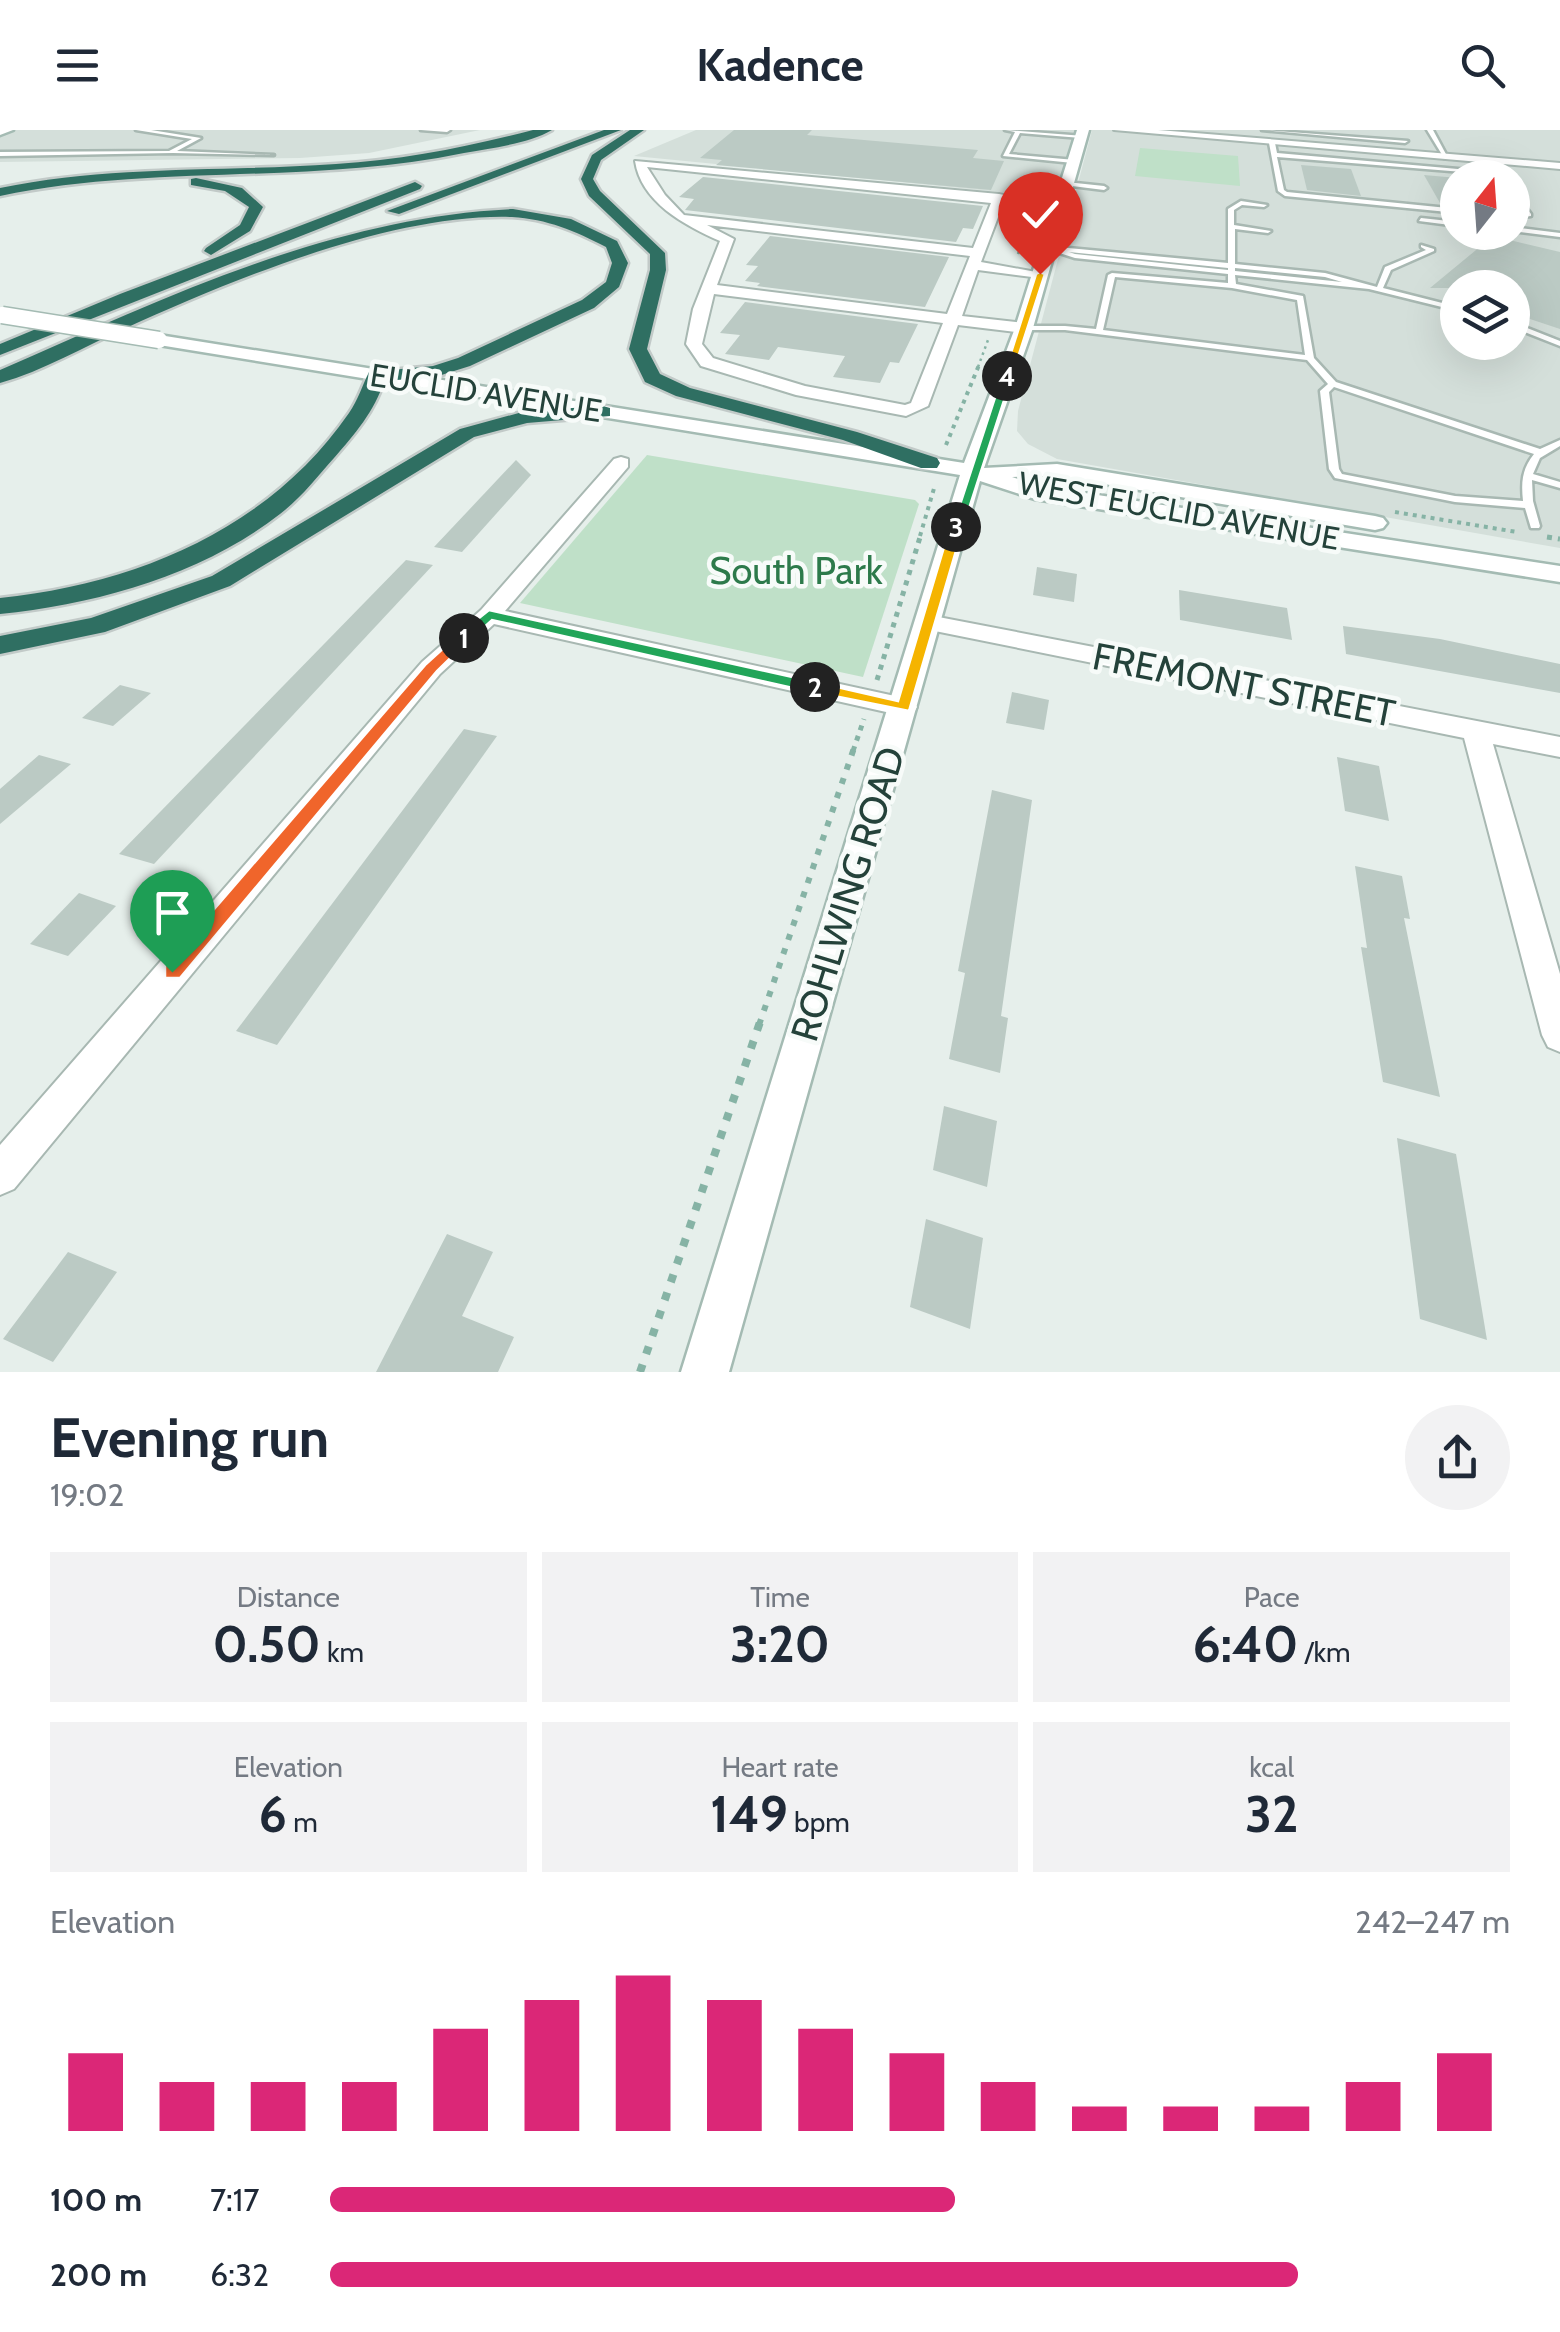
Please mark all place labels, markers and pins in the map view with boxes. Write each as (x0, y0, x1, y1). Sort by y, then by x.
pin (998, 172, 1083, 275)
pin: 4 (982, 351, 1032, 401)
pin: 3 (931, 502, 981, 552)
pin: 1 (439, 613, 489, 663)
pin: 2 (790, 662, 840, 712)
pin (130, 870, 215, 973)

